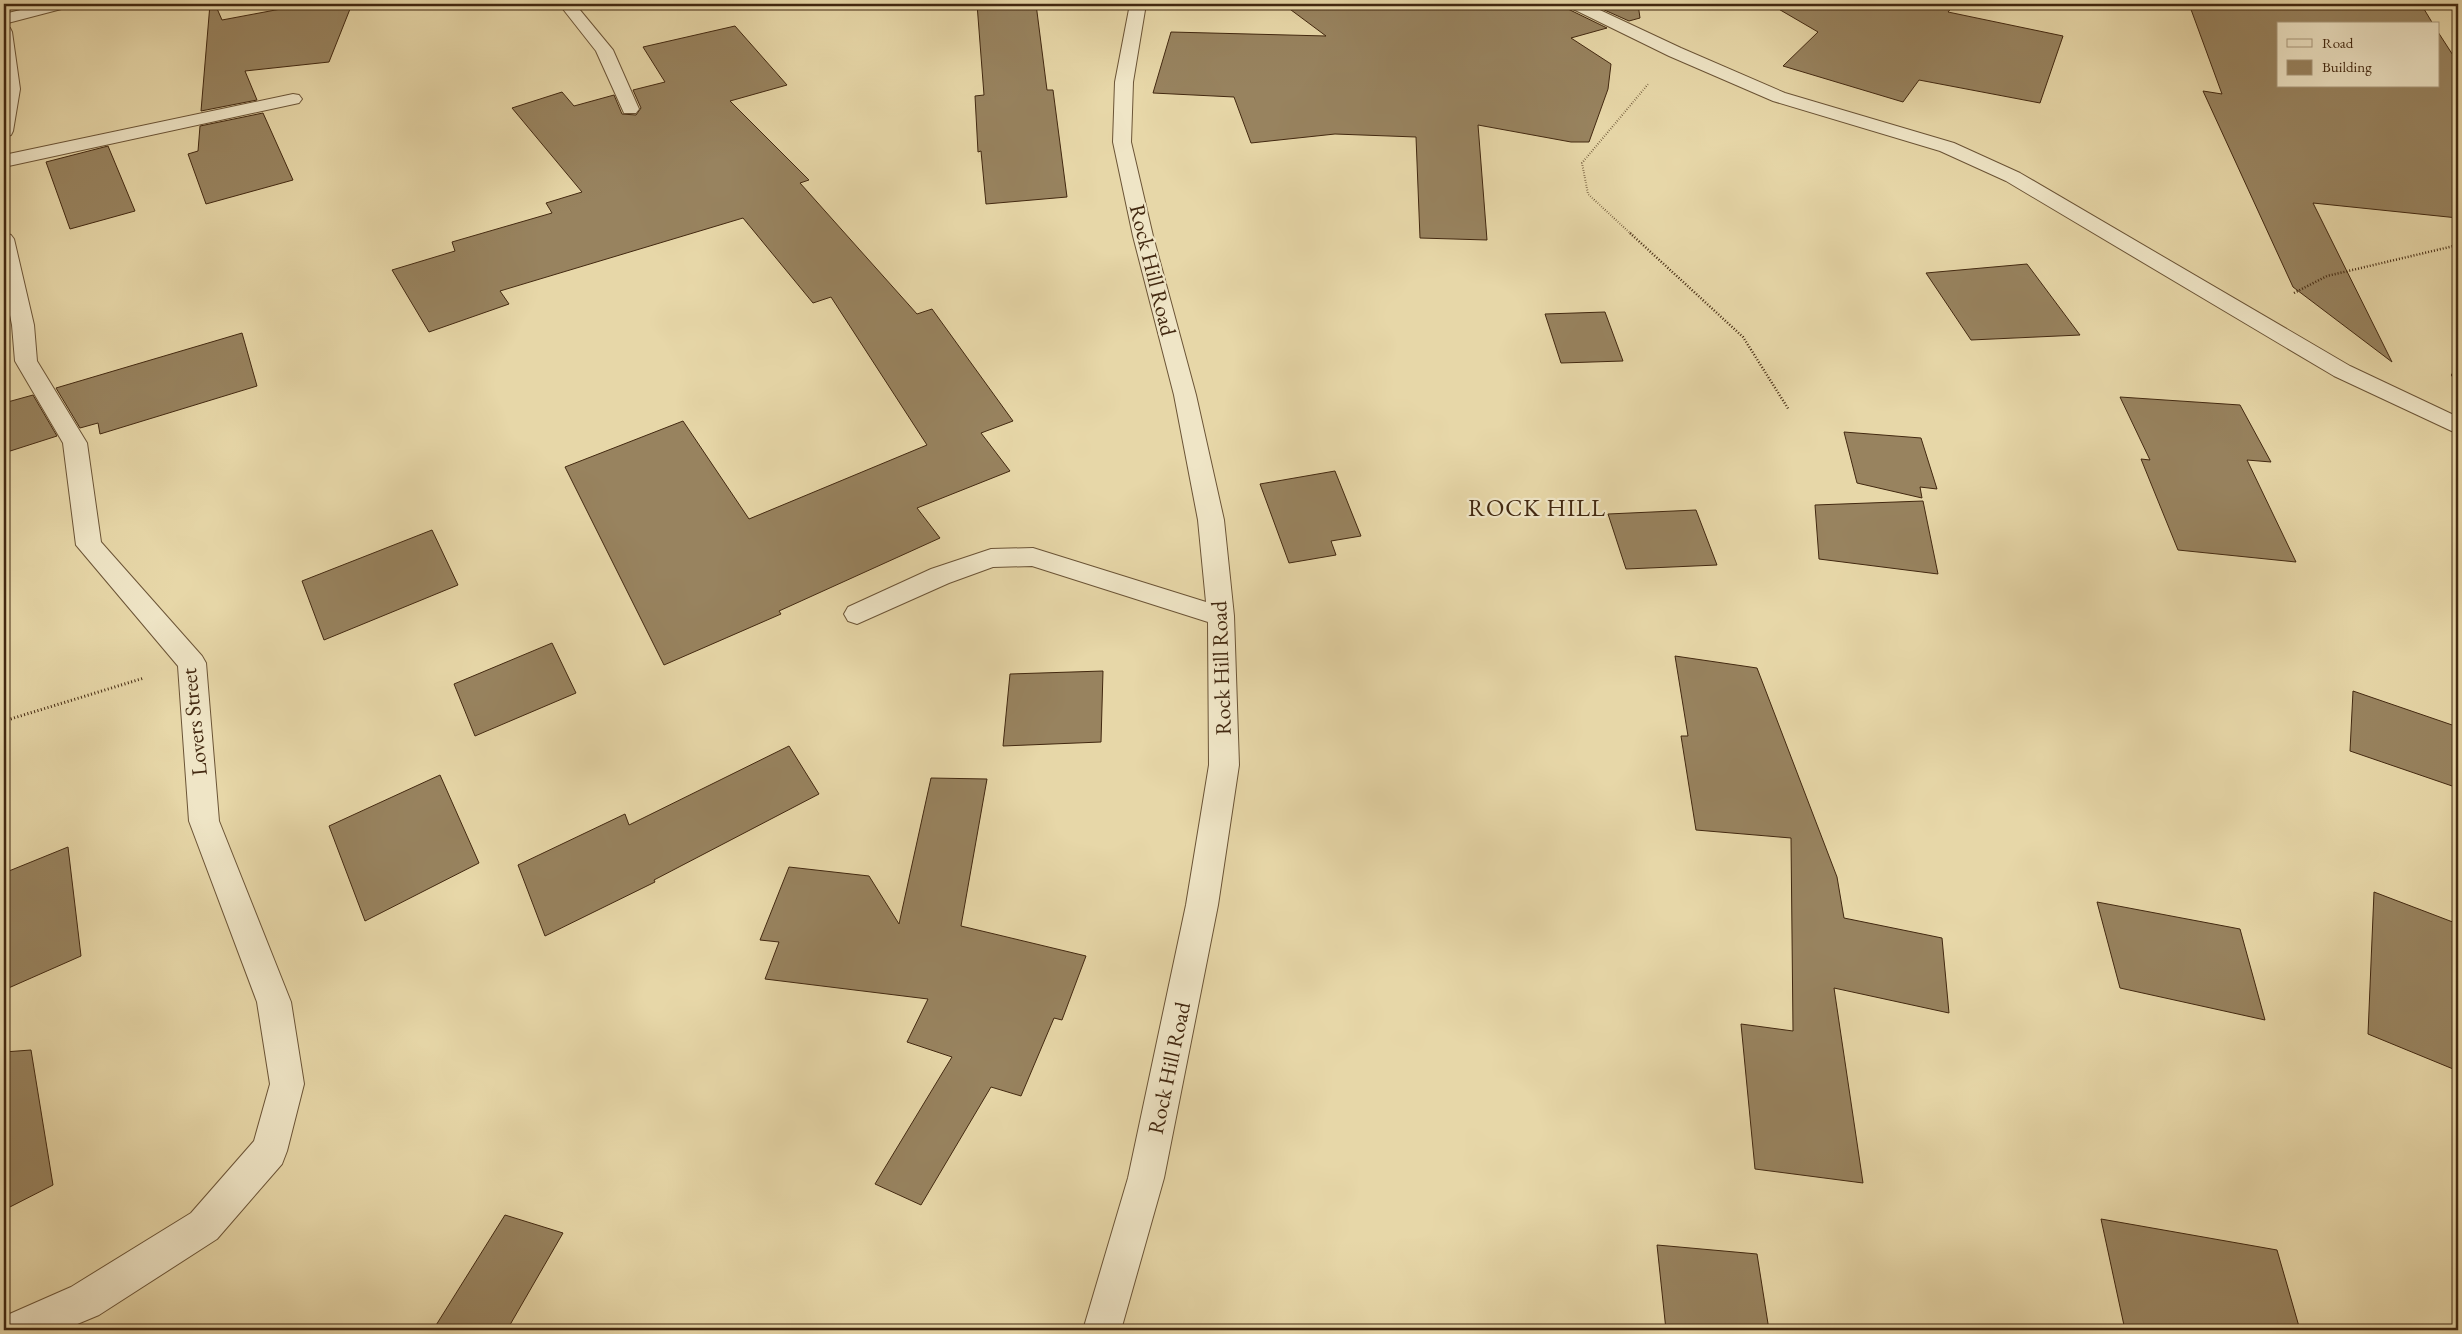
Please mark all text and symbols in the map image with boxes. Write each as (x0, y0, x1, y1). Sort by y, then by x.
legend (2277, 22, 2440, 88)
text: Road (2322, 33, 2354, 52)
text: Building (2322, 57, 2372, 76)
street label: Rock Hill Road (1123, 201, 1184, 340)
district label: ROCK HILL (1468, 492, 1606, 523)
street label: Rock Hill Road (1204, 599, 1238, 736)
street label: Lovers Street (174, 667, 214, 777)
street label: Rock Hill Road (1141, 998, 1197, 1137)

